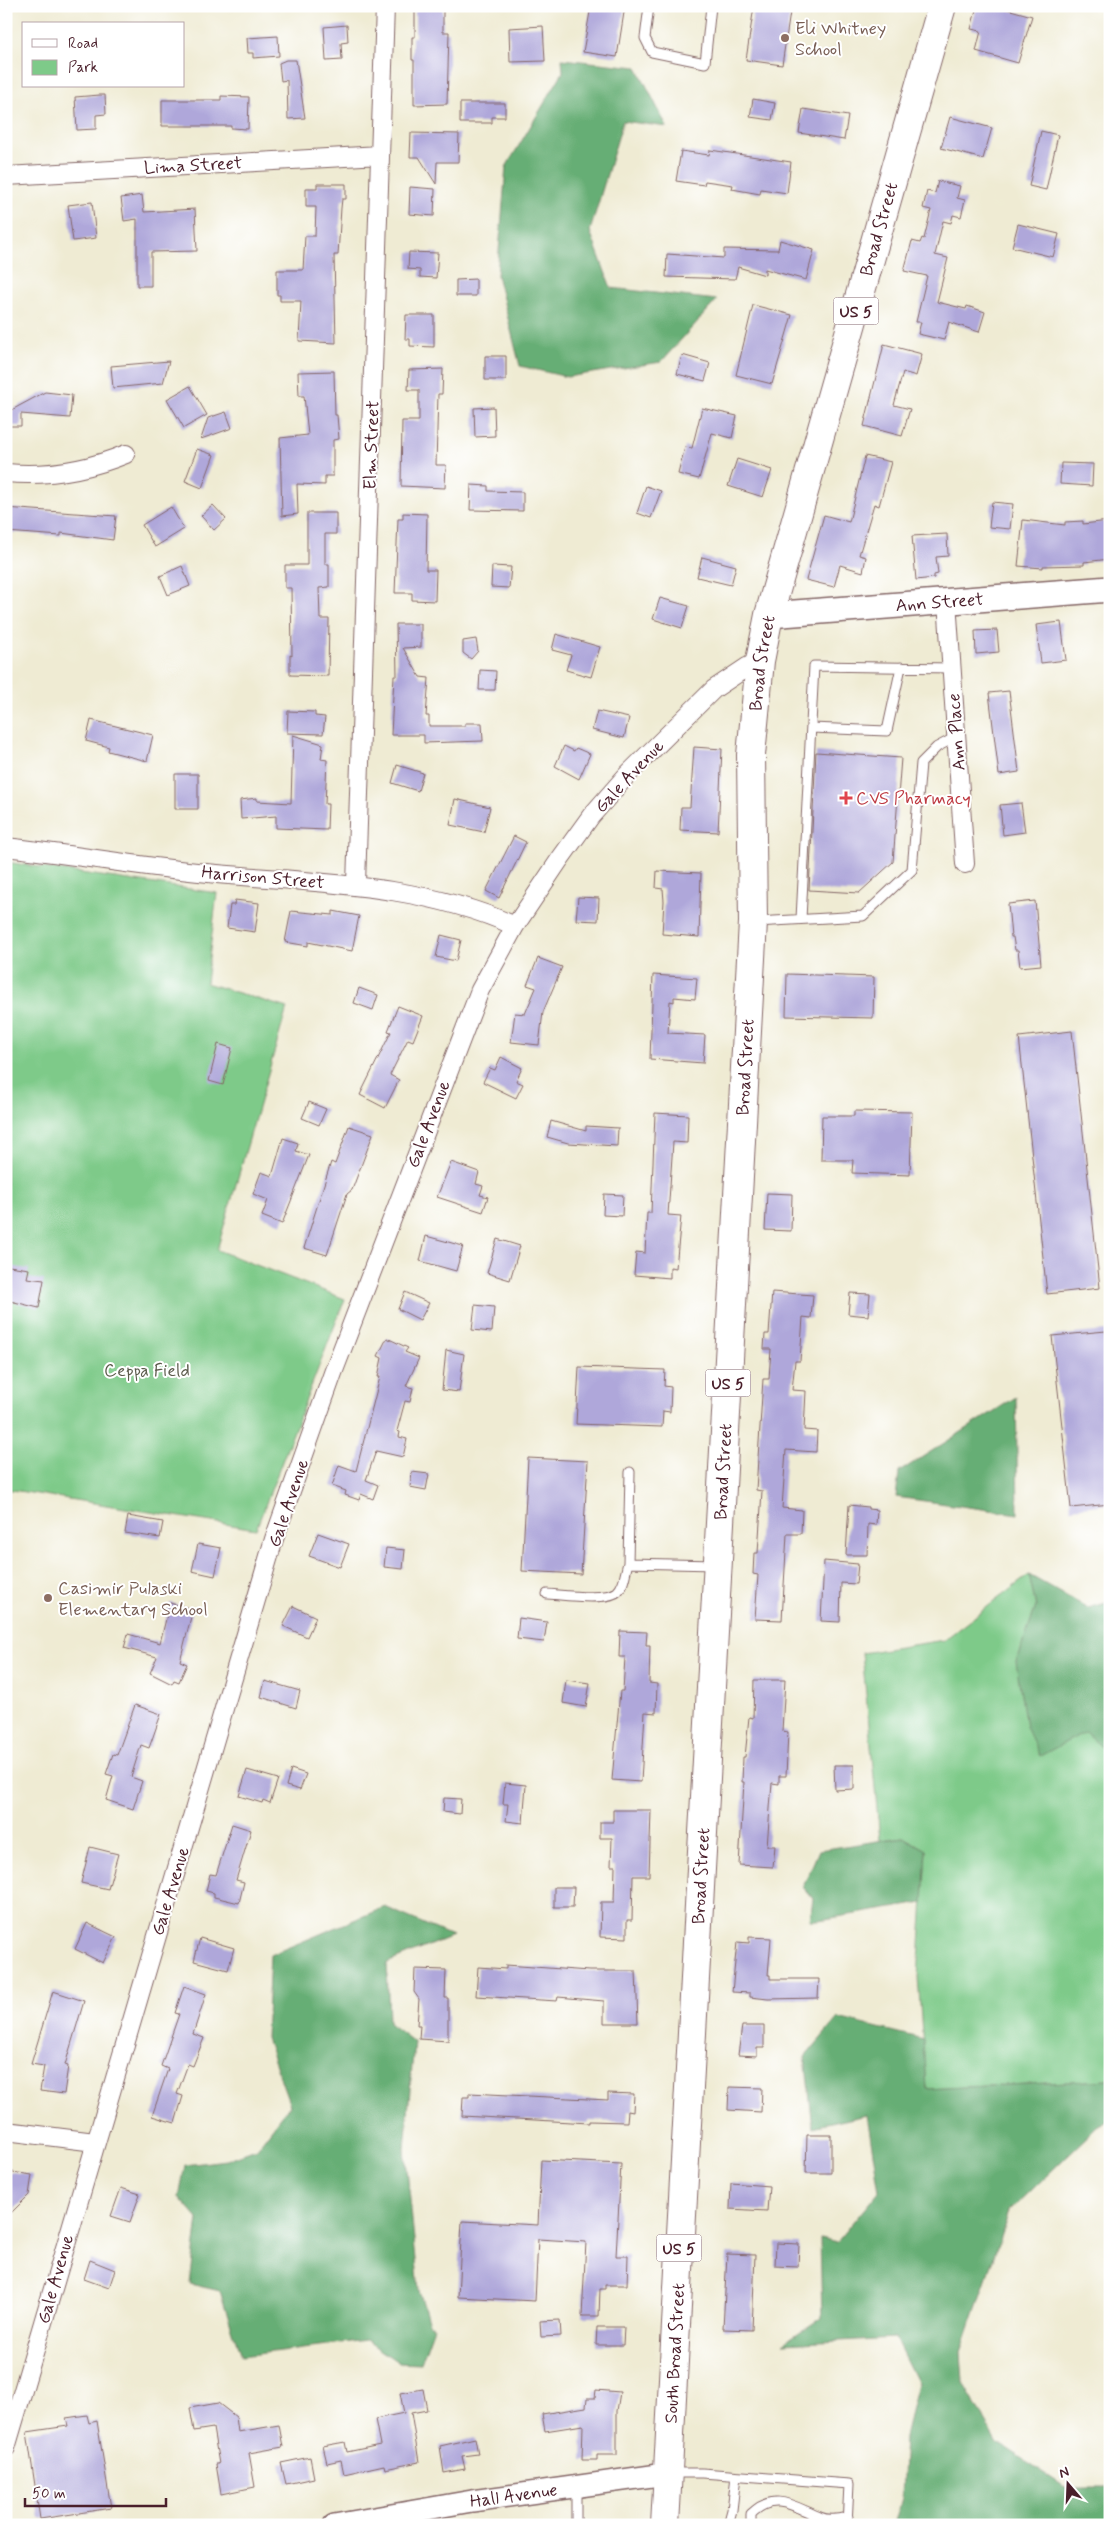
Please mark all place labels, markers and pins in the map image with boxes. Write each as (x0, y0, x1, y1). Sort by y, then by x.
place label: Eli Whitney School (795, 17, 886, 62)
marker: Eli Whitney School (779, 32, 791, 44)
place label: CVS Pharmacy (856, 787, 971, 811)
marker: CVS Pharmacy (840, 792, 852, 804)
place label: Casimir Pulaski Elementary School (58, 1577, 208, 1622)
marker: Casimir Pulaski Elementary School (42, 1592, 54, 1604)

